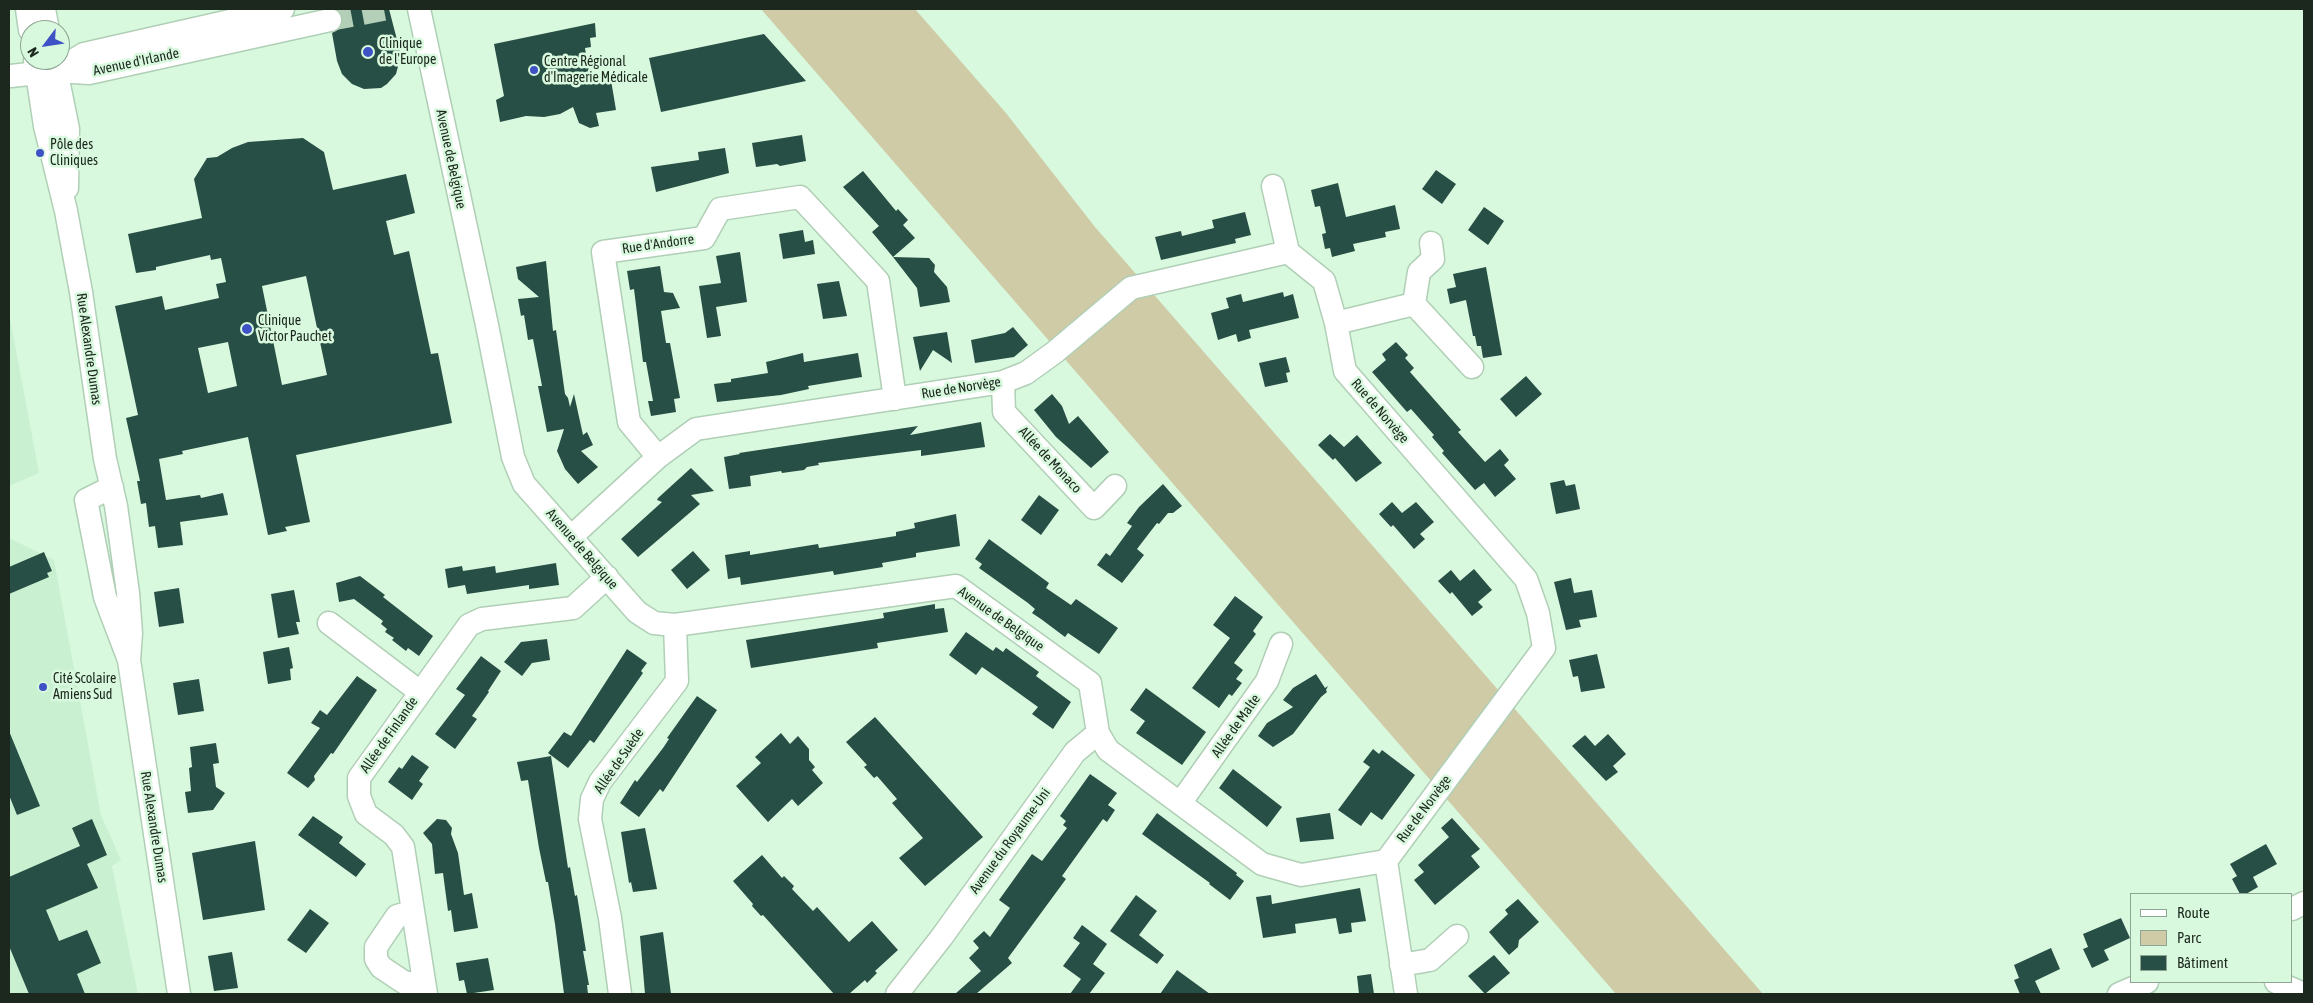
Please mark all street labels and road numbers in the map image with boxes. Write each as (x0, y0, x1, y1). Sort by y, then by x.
street label: Avenue d'Irlande (92, 45, 180, 79)
street label: Avenue de Belgique (432, 108, 470, 210)
street label: Rue d'Andorre (621, 231, 695, 257)
street label: Rue Alexandre Dumas (73, 292, 105, 406)
street label: Rue de Norvège (920, 373, 1002, 403)
street label: Rue de Norvège (1347, 375, 1413, 447)
street label: Allée de Monaco (1015, 423, 1085, 497)
street label: Avenue de Belgique (543, 505, 621, 593)
street label: Avenue de Belgique (955, 583, 1047, 655)
street label: Allée de Malte (1208, 691, 1264, 761)
street label: Allée de Finlande (357, 694, 421, 776)
street label: Allée de Suède (590, 725, 648, 797)
street label: Rue Alexandre Dumas (137, 770, 171, 884)
street label: Rue de Norvège (1393, 772, 1455, 846)
street label: Avenue du Royaume-Uni (966, 785, 1054, 897)

